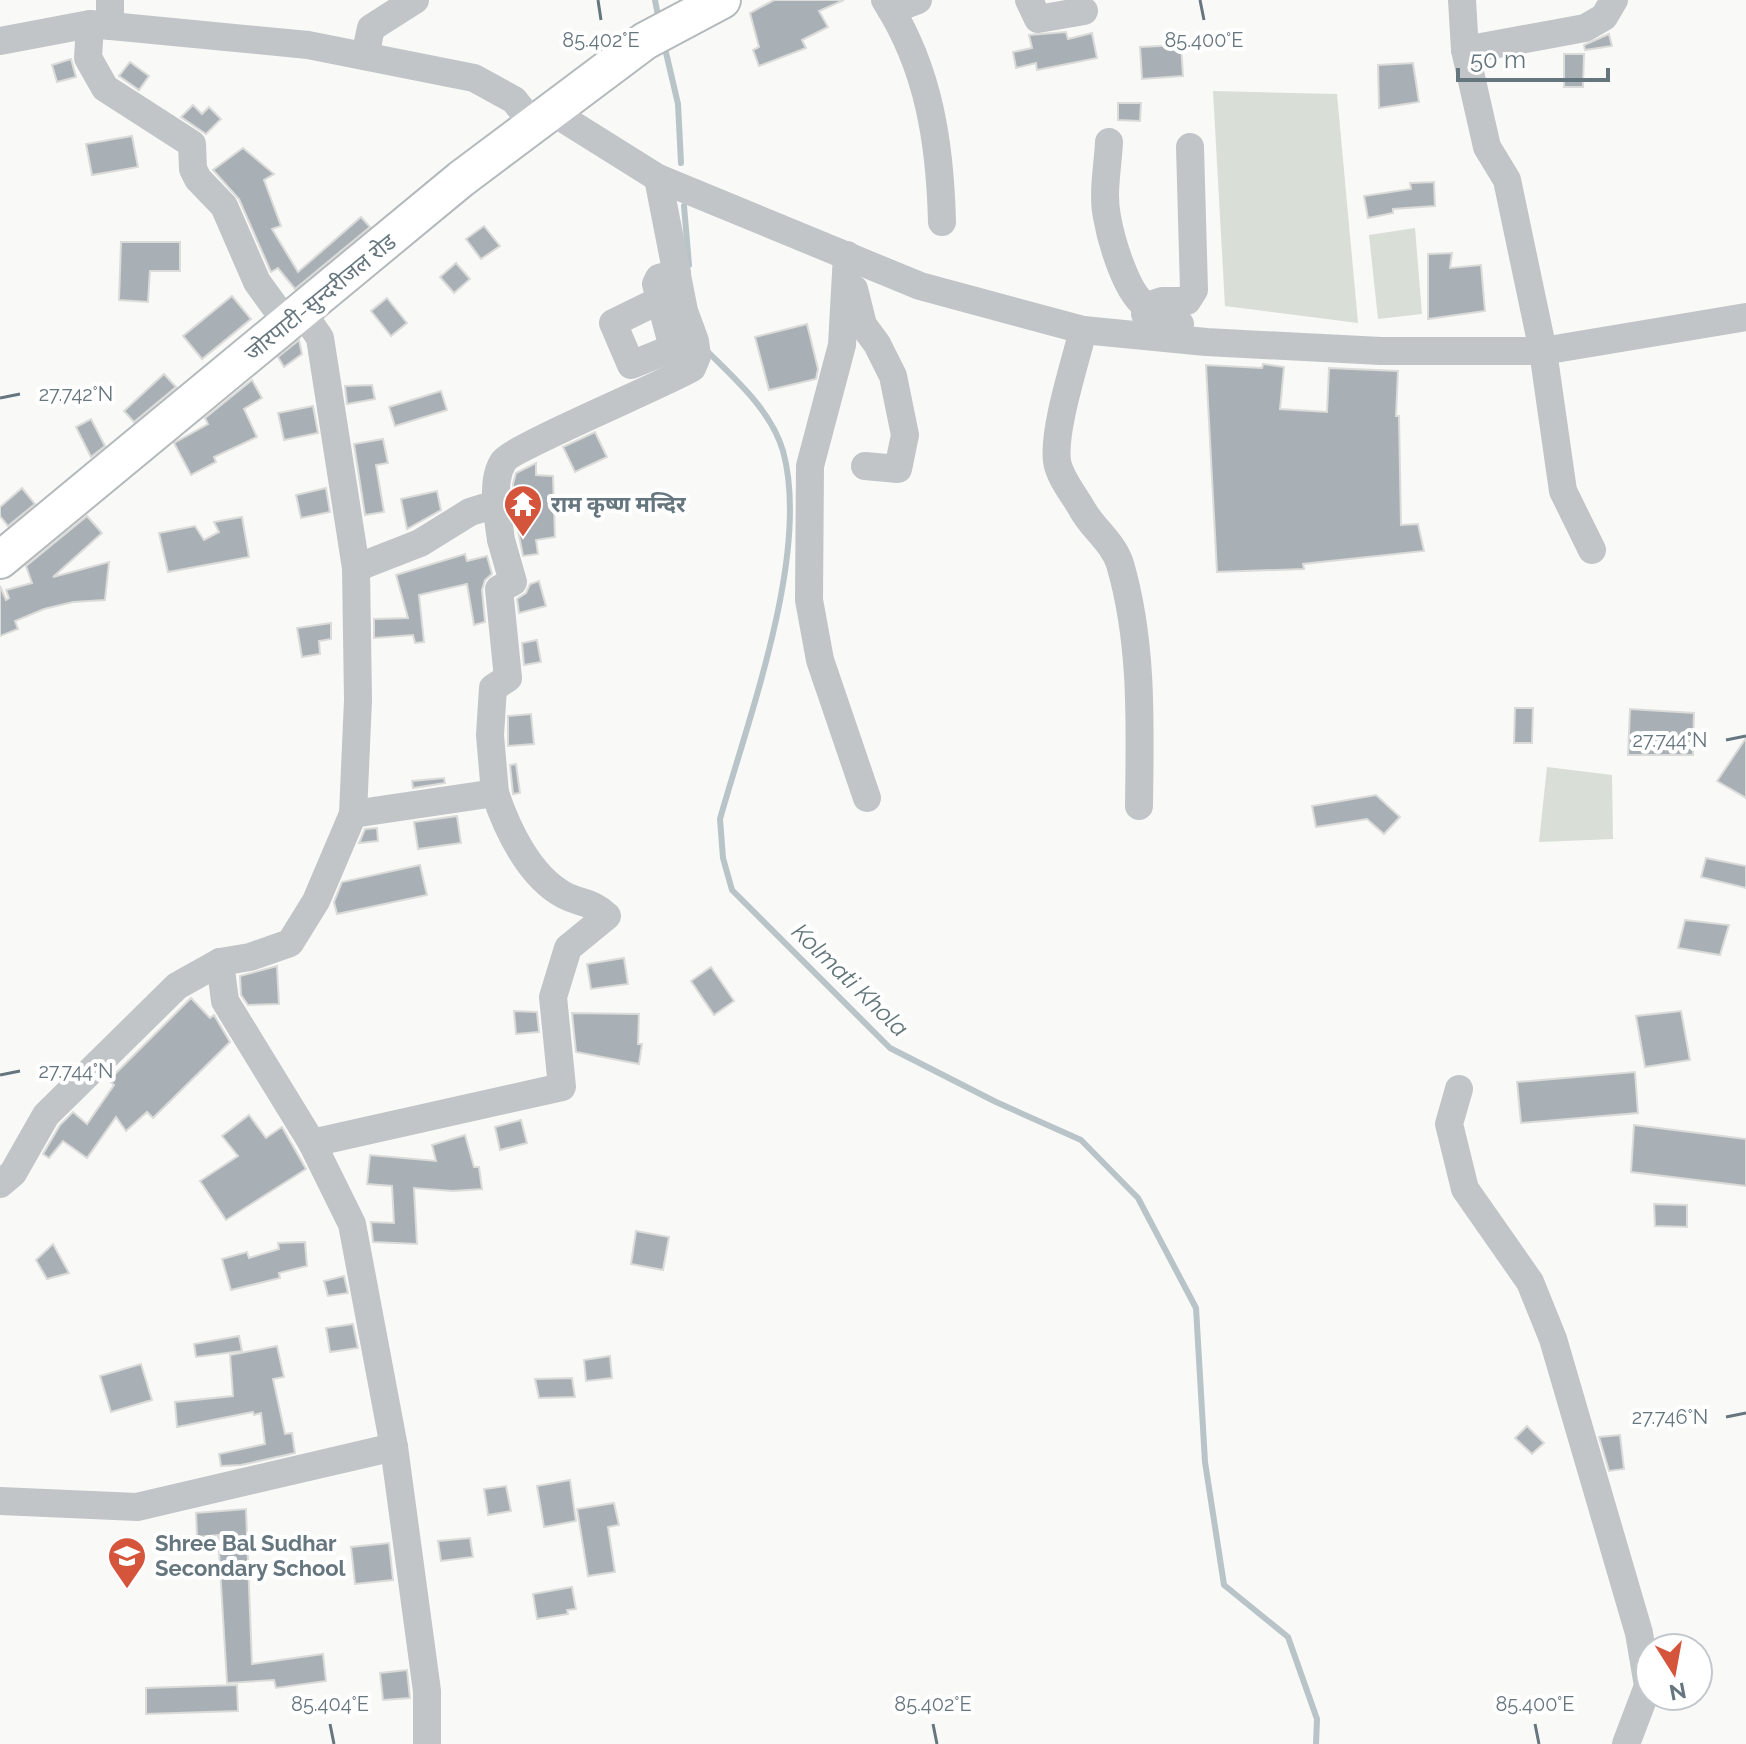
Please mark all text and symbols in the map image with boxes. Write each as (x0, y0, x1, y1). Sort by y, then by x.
text: 85.402°E (562, 28, 640, 52)
text: 85.400°E (1164, 28, 1244, 52)
scale bar (1458, 32, 1608, 82)
text: 50 m (1470, 45, 1526, 74)
street label: जोरपाटी-सुन्दरीजल रोड (239, 228, 402, 367)
text: 27.742°N (39, 382, 113, 406)
temple icon: राम कृष्ण मन्दिर (502, 483, 544, 538)
place label: राम कृष्ण मन्दिर (551, 491, 687, 518)
text: 27.744°N (1632, 728, 1708, 752)
water label: Kolmati Khola (786, 917, 915, 1042)
text: 27.744°N (38, 1059, 114, 1083)
text: 27.746°N (1632, 1405, 1708, 1429)
place label: Shree Bal Sudhar Secondary School (155, 1530, 347, 1581)
school or university icon: Shree Bal Sudhar Secondary School (106, 1535, 148, 1590)
north arrow (1634, 1632, 1714, 1712)
text: N (1667, 1677, 1689, 1706)
text: 85.404°E (291, 1692, 369, 1716)
text: 85.402°E (894, 1692, 972, 1716)
text: 85.400°E (1495, 1692, 1575, 1716)

